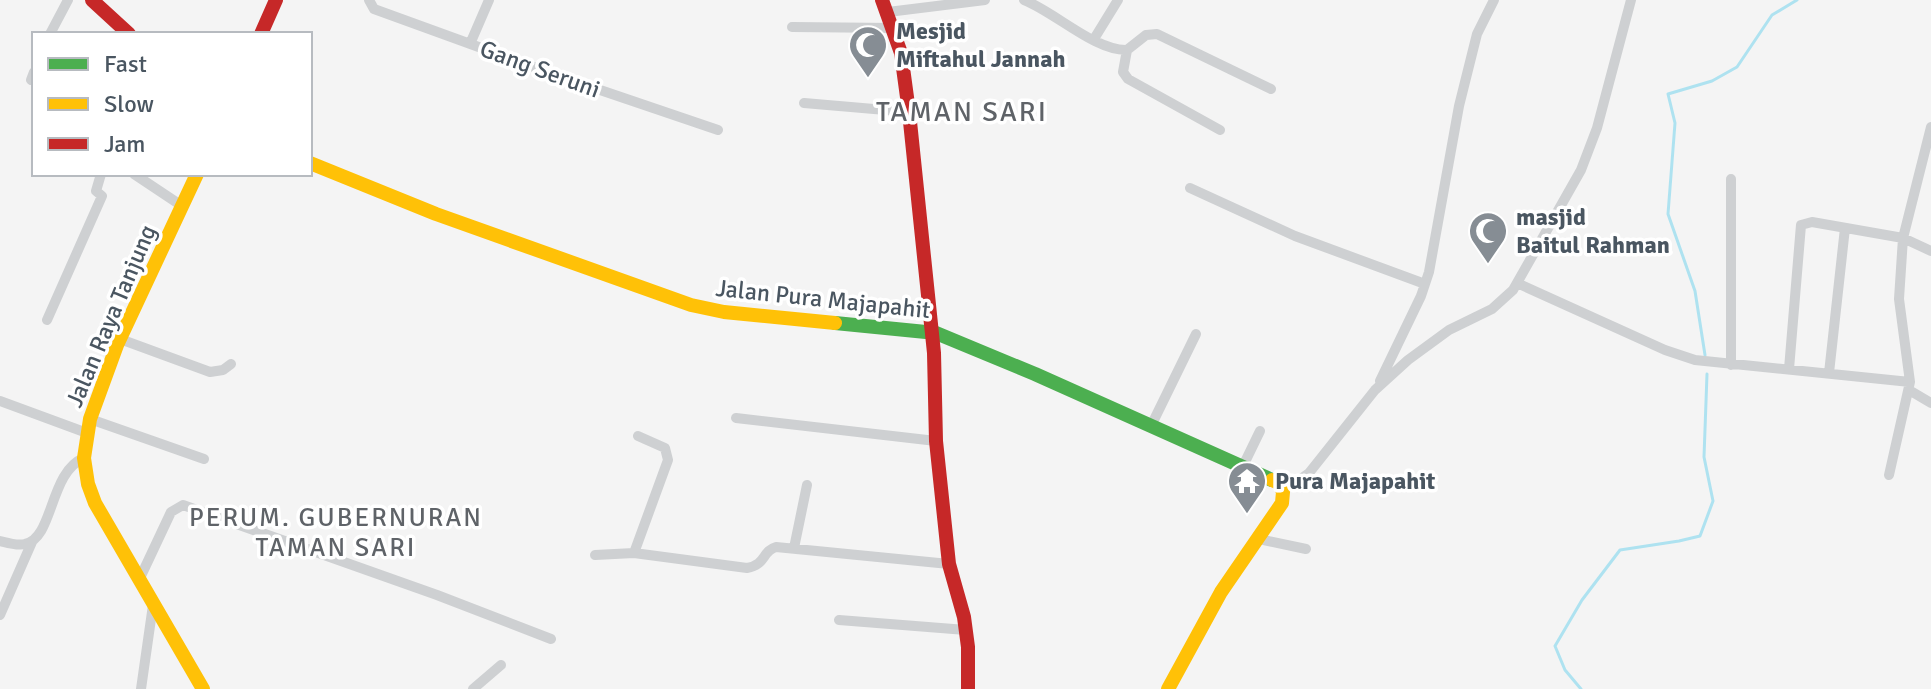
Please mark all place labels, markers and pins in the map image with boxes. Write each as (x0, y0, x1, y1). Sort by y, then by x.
place label: Mesjid Miftahul Jannah (896, 16, 1066, 74)
mosque icon: Mesjid Miftahul Jannah (847, 24, 889, 79)
place label: masjid Baitul Rahman (1516, 202, 1670, 260)
mosque icon: masjid Baitul Rahman (1467, 210, 1509, 265)
temple icon: Pura Majapahit (1226, 460, 1268, 515)
place label: Pura Majapahit (1275, 466, 1435, 496)

